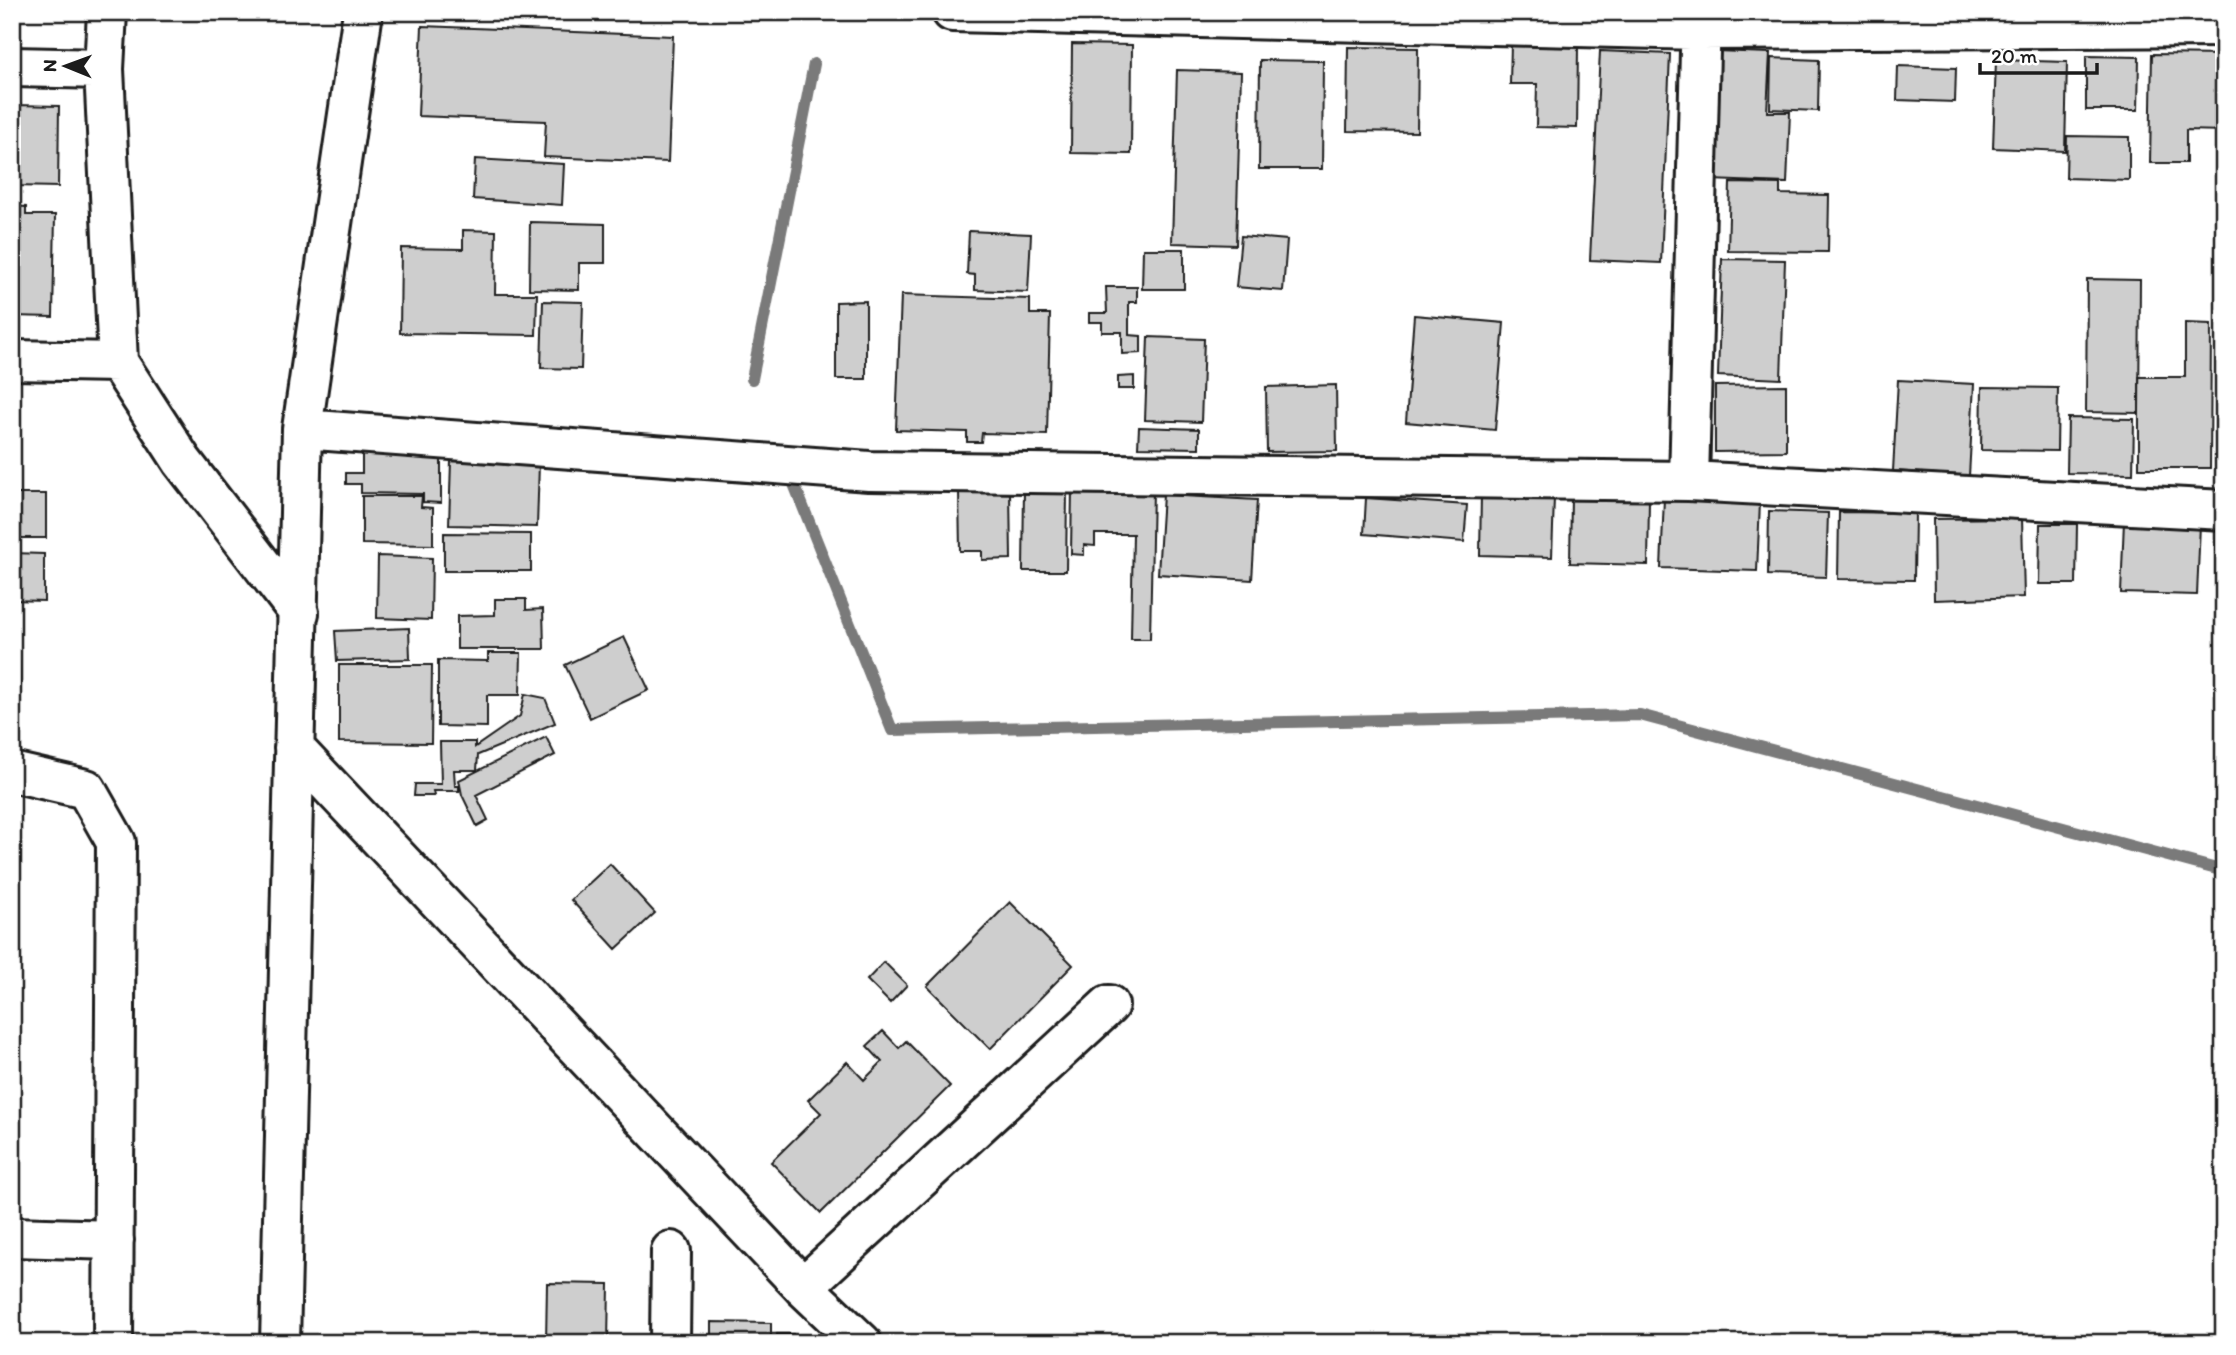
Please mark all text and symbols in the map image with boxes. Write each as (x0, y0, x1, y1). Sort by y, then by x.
north arrow (32, 32, 102, 102)
scale bar (1980, 32, 2098, 76)
text: 20 m (1991, 43, 2038, 68)
text: N (38, 59, 61, 72)

